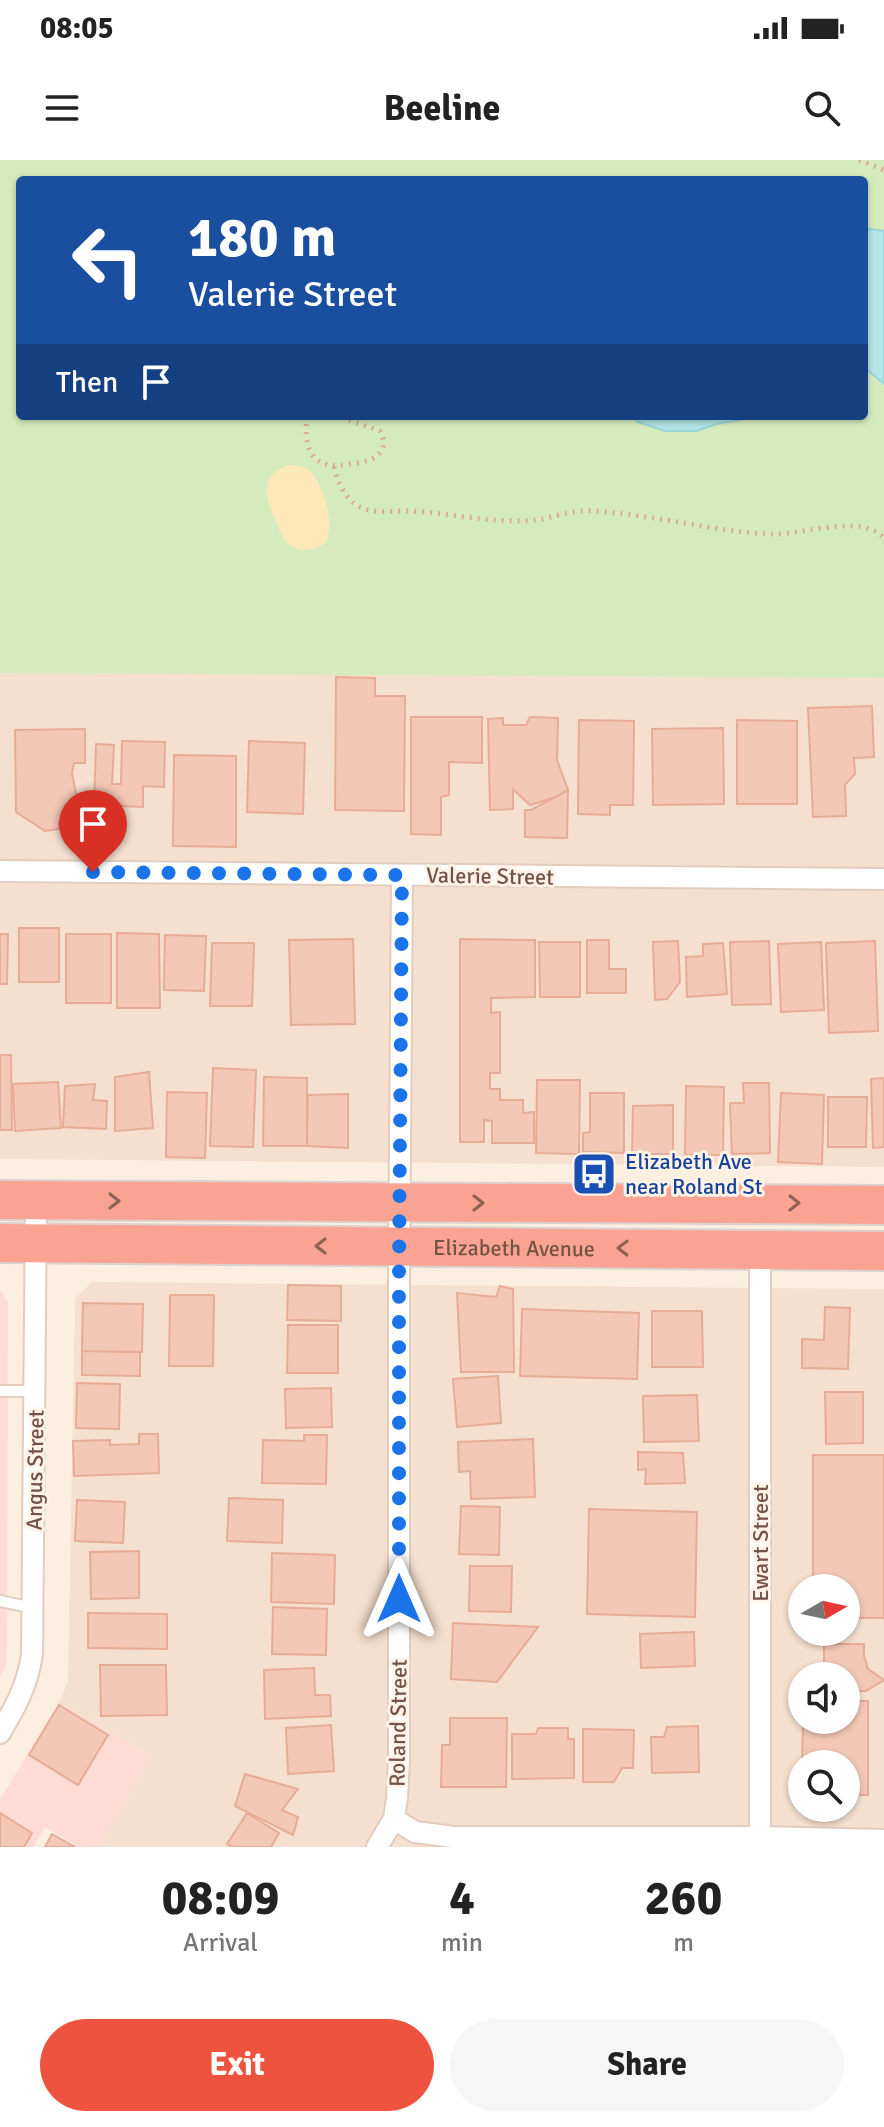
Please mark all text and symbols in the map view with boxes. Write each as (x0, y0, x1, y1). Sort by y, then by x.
text: 08:05 (40, 10, 114, 47)
icon: menu (40, 86, 84, 130)
text: Beeline (384, 86, 500, 131)
icon: search (800, 86, 844, 130)
text: 180 m (188, 203, 336, 272)
icon: left (56, 208, 160, 312)
text: Valerie Street (188, 272, 397, 317)
icon: arrive (134, 360, 178, 404)
text: Then (56, 364, 118, 401)
pin (59, 790, 127, 872)
icon: arrive (71, 802, 115, 846)
street label: Valerie Street (426, 861, 554, 891)
place label: Elizabeth Ave near Roland St (625, 1148, 763, 1200)
bus stop icon: Elizabeth Ave near Roland St (570, 1150, 618, 1198)
one-way arrow (108, 1192, 121, 1210)
one-way arrow (472, 1194, 485, 1212)
one-way arrow (788, 1194, 801, 1212)
street label: Elizabeth Avenue (433, 1233, 595, 1262)
one-way arrow (314, 1237, 327, 1255)
one-way arrow (616, 1240, 629, 1257)
street label: Angus Street (20, 1409, 50, 1531)
street label: Ewart Street (747, 1484, 774, 1602)
position arrow (357, 1557, 441, 1641)
north arrow (788, 1574, 860, 1646)
map controls (788, 1574, 860, 1822)
street label: Roland Street (383, 1659, 413, 1787)
button: sound (788, 1662, 860, 1734)
button: search (788, 1750, 860, 1822)
text: 08:09 (162, 1869, 279, 1928)
text: 4 (449, 1869, 475, 1928)
text: 260 (645, 1869, 722, 1928)
text: Arrival (183, 1927, 258, 1959)
text: min (441, 1927, 483, 1959)
text: m (673, 1927, 694, 1959)
button: Exit (40, 2019, 434, 2111)
button: Share (450, 2019, 844, 2111)

